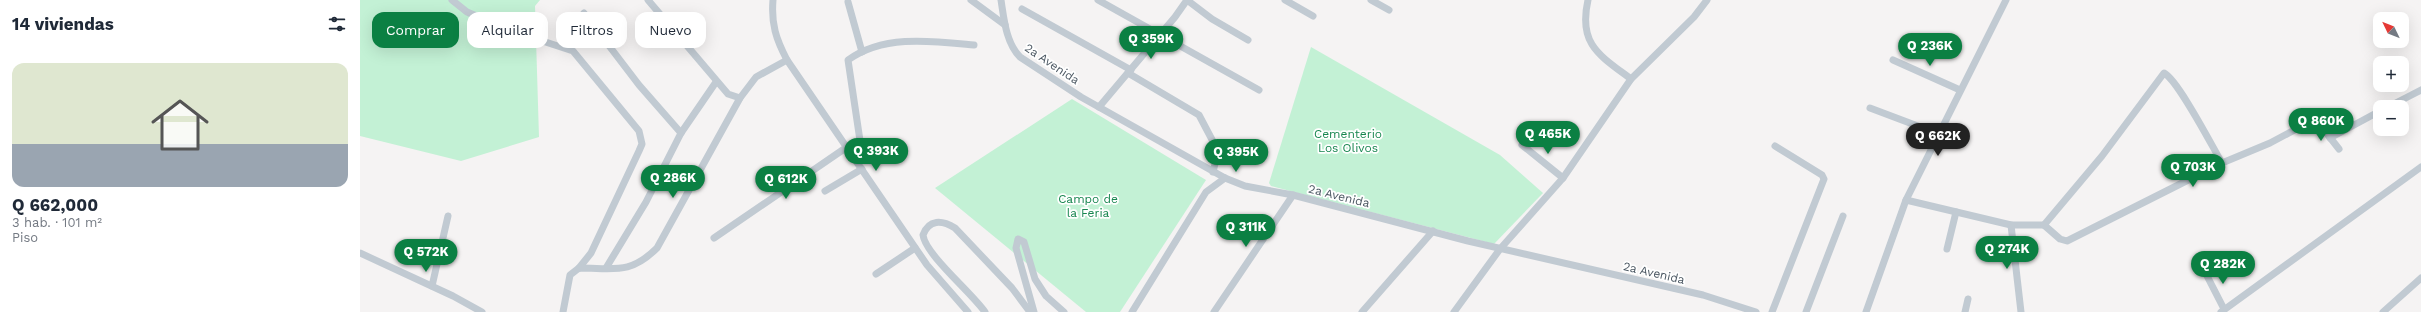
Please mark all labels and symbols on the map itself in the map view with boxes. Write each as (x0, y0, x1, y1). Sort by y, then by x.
north arrow (2373, 12, 2409, 48)
pin: Q 359K (1118, 26, 1184, 60)
pin: Q 236K (1897, 33, 1963, 67)
street label: 2a Avenida (1022, 41, 1082, 87)
pin: Q 860K (2288, 108, 2354, 142)
pin: Q 465K (1515, 121, 1581, 155)
pin: Q 662K (1905, 123, 1971, 157)
park label: Cementerio Los Olivos (1314, 127, 1382, 155)
pin: Q 393K (843, 138, 909, 172)
pin: Q 395K (1203, 139, 1269, 173)
pin: Q 703K (2160, 154, 2226, 188)
pin: Q 286K (640, 165, 706, 199)
pin: Q 612K (753, 166, 819, 200)
street label: 2a Avenida (1307, 182, 1371, 210)
park label: Campo de la Feria (1058, 192, 1118, 220)
pin: Q 311K (1213, 214, 1279, 248)
pin: Q 274K (1974, 236, 2040, 270)
pin: Q 572K (393, 239, 459, 273)
pin: Q 282K (2190, 251, 2256, 285)
street label: 2a Avenida (1622, 259, 1686, 287)

